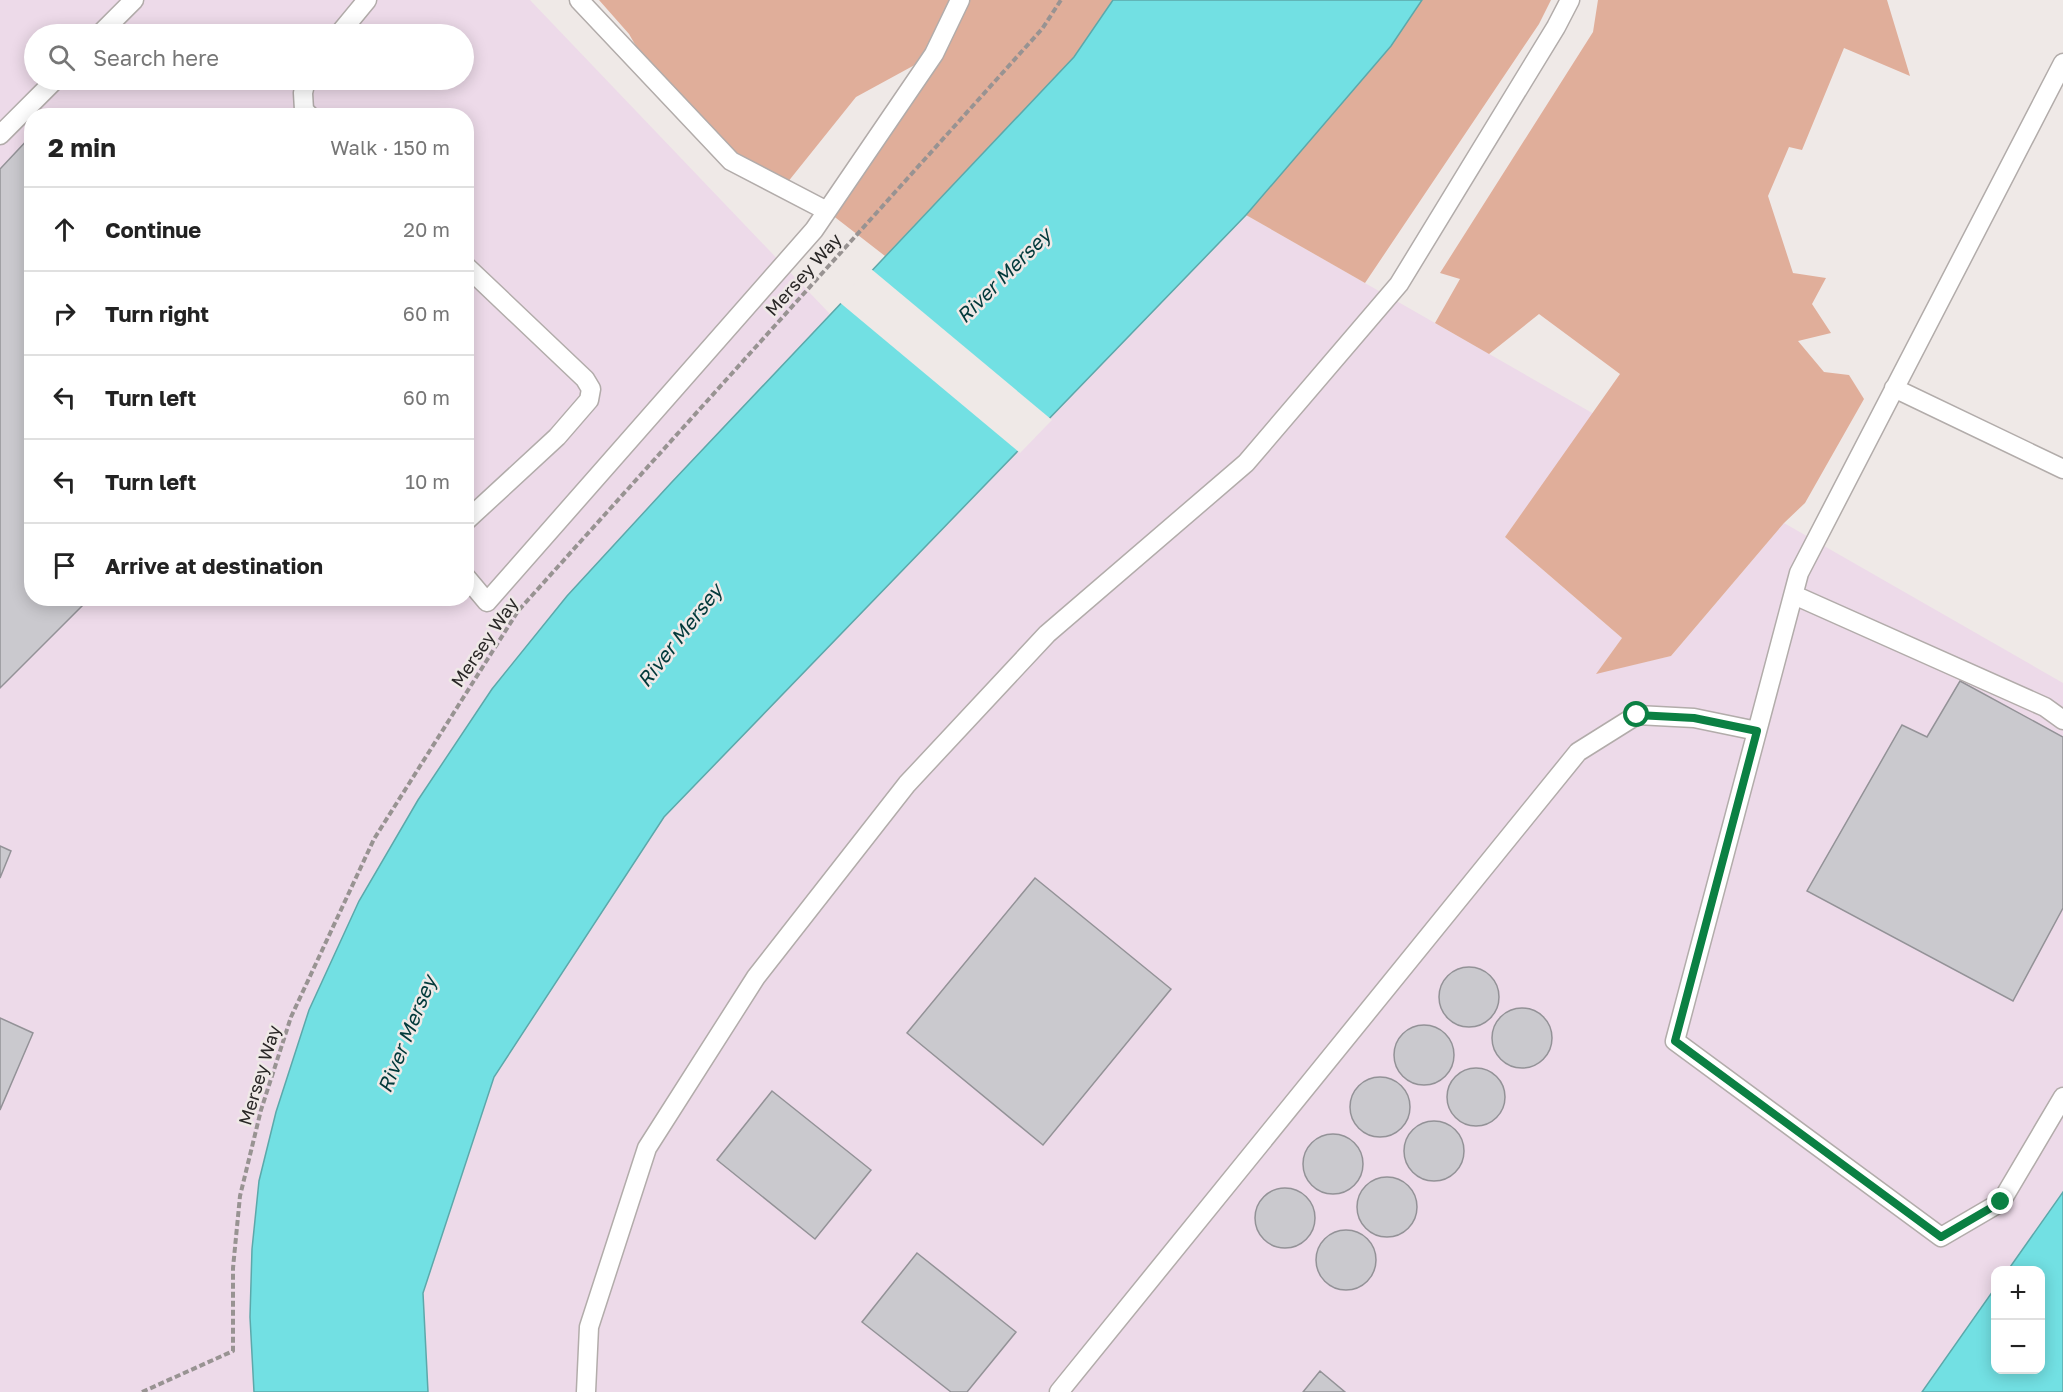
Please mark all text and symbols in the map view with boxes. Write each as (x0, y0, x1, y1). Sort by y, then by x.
search box (24, 24, 474, 90)
icon: search (45, 41, 78, 74)
text: Search here (93, 44, 219, 71)
text: 2 min (48, 132, 116, 163)
text: Walk · 150 m (330, 135, 450, 159)
icon: ahead (48, 213, 81, 246)
text: Continue (105, 216, 201, 243)
text: 20 m (403, 217, 450, 241)
water label: River Mersey (951, 221, 1058, 328)
street label: Mersey Way (760, 228, 846, 320)
icon: right (48, 297, 81, 330)
text: Turn right (105, 300, 209, 327)
text: 60 m (403, 301, 450, 325)
icon: left (48, 381, 81, 414)
text: Turn left (105, 384, 196, 411)
text: 60 m (403, 385, 450, 409)
icon: left (48, 465, 81, 498)
text: Turn left (105, 468, 196, 495)
text: 10 m (405, 469, 450, 493)
icon: arrive (48, 549, 81, 582)
text: Arrive at destination (105, 552, 323, 579)
water label: River Mersey (631, 577, 729, 692)
street label: Mersey Way (446, 593, 522, 691)
route start (1623, 701, 1649, 727)
water label: River Mersey (372, 970, 442, 1096)
street label: Mersey Way (233, 1022, 285, 1128)
route end (1987, 1188, 2013, 1214)
map controls (1991, 1266, 2045, 1374)
button: + (1991, 1266, 2045, 1320)
button: − (1991, 1320, 2045, 1374)

